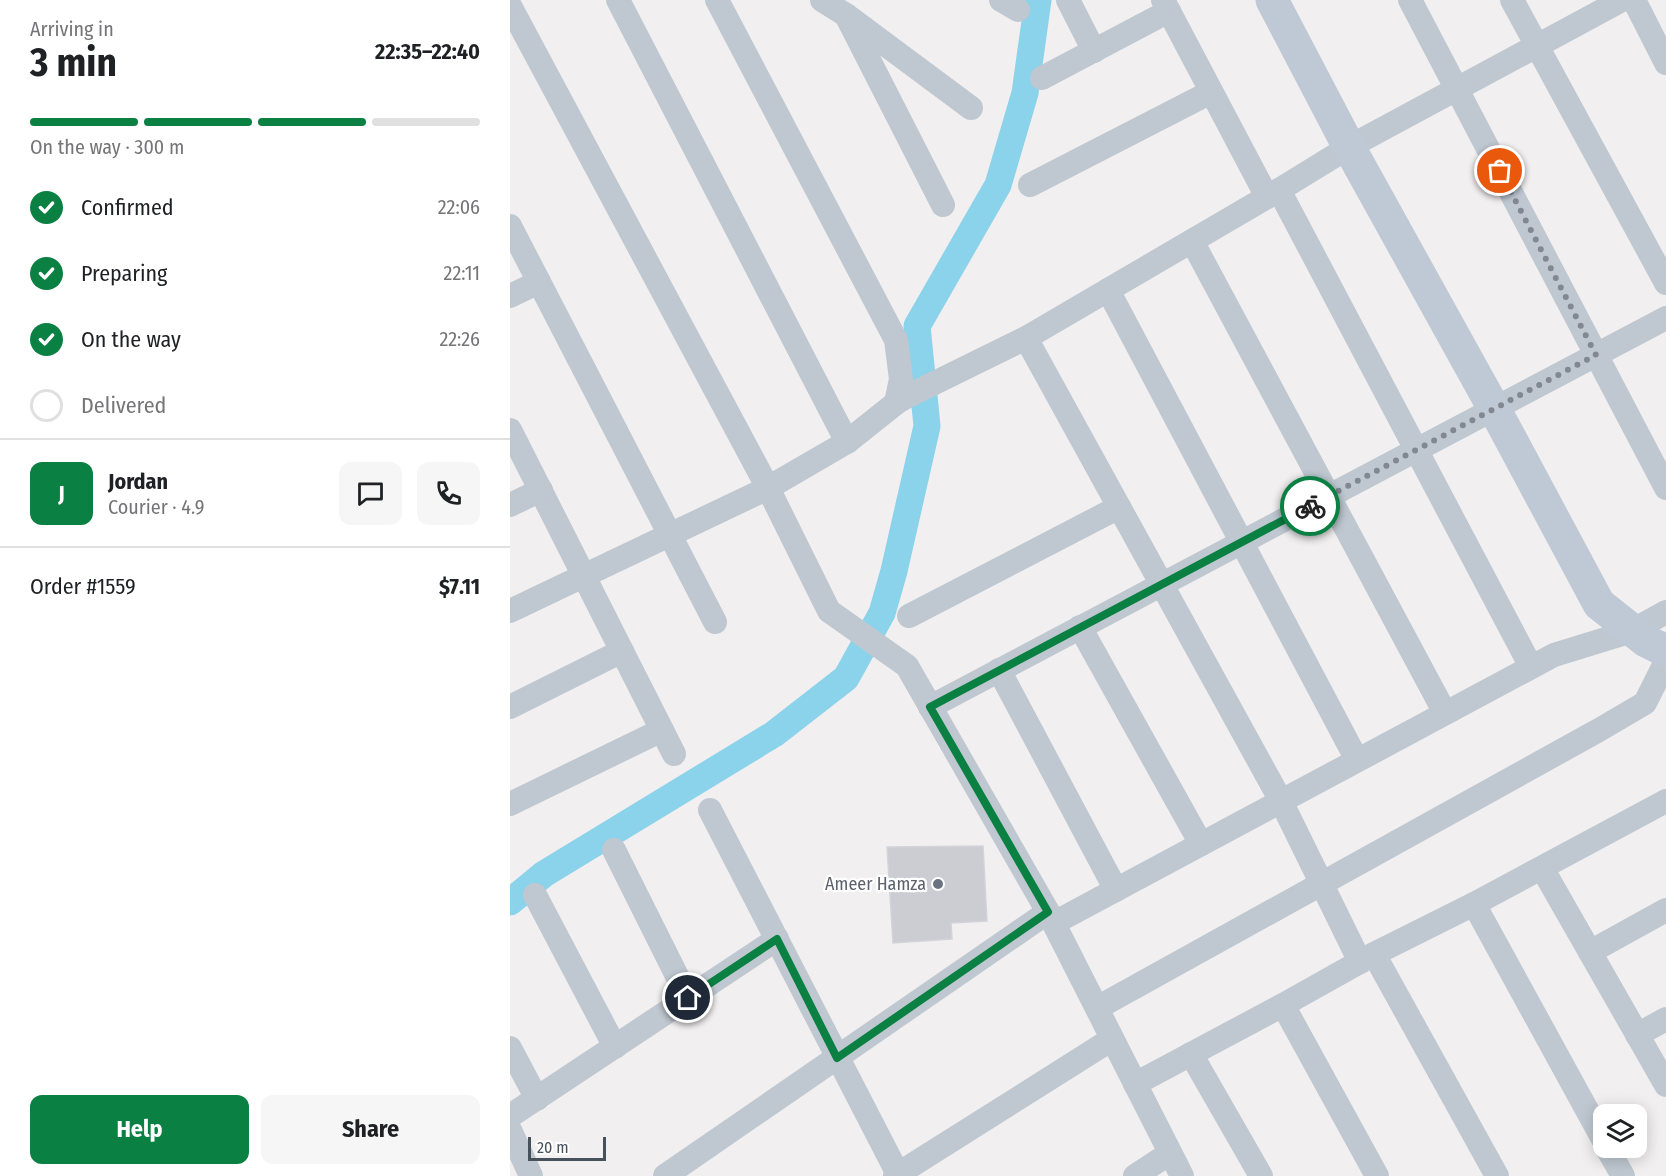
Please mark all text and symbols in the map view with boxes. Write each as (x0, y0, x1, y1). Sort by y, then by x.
text: Arriving in (30, 17, 114, 41)
text: 22:35–22:40 (375, 38, 480, 65)
text: 3 min (30, 40, 117, 86)
text: On the way · 300 m (30, 135, 184, 159)
pin (1474, 145, 1525, 196)
icon: bag (1483, 154, 1516, 187)
icon: check (30, 191, 63, 224)
text: Confirmed (81, 194, 174, 221)
text: 22:06 (438, 195, 480, 219)
icon: check (30, 257, 63, 290)
text: Preparing (81, 260, 167, 287)
text: 22:11 (444, 261, 480, 285)
icon: check (30, 323, 63, 356)
text: On the way (81, 326, 181, 353)
text: 22:26 (439, 327, 480, 351)
text: Delivered (81, 392, 166, 419)
button: chat (339, 462, 402, 525)
button: phone (417, 462, 480, 525)
text: Jordan (108, 468, 168, 495)
courier (1280, 476, 1340, 536)
text: J (58, 480, 65, 507)
icon: bike (1294, 490, 1327, 523)
text: Courier · 4.9 (108, 495, 204, 519)
text: Order #1559 (30, 573, 136, 600)
text: $7.11 (439, 573, 480, 600)
place label: Ameer Hamza (825, 873, 926, 895)
marker: Ameer Hamza (931, 877, 945, 891)
pin (662, 972, 713, 1023)
icon: home (671, 981, 704, 1014)
button: Help (30, 1095, 249, 1164)
button: Share (261, 1095, 480, 1164)
map controls (1593, 1104, 1647, 1158)
button: layers (1593, 1104, 1647, 1158)
scale bar (528, 1134, 606, 1162)
text: 20 m (537, 1138, 568, 1157)

